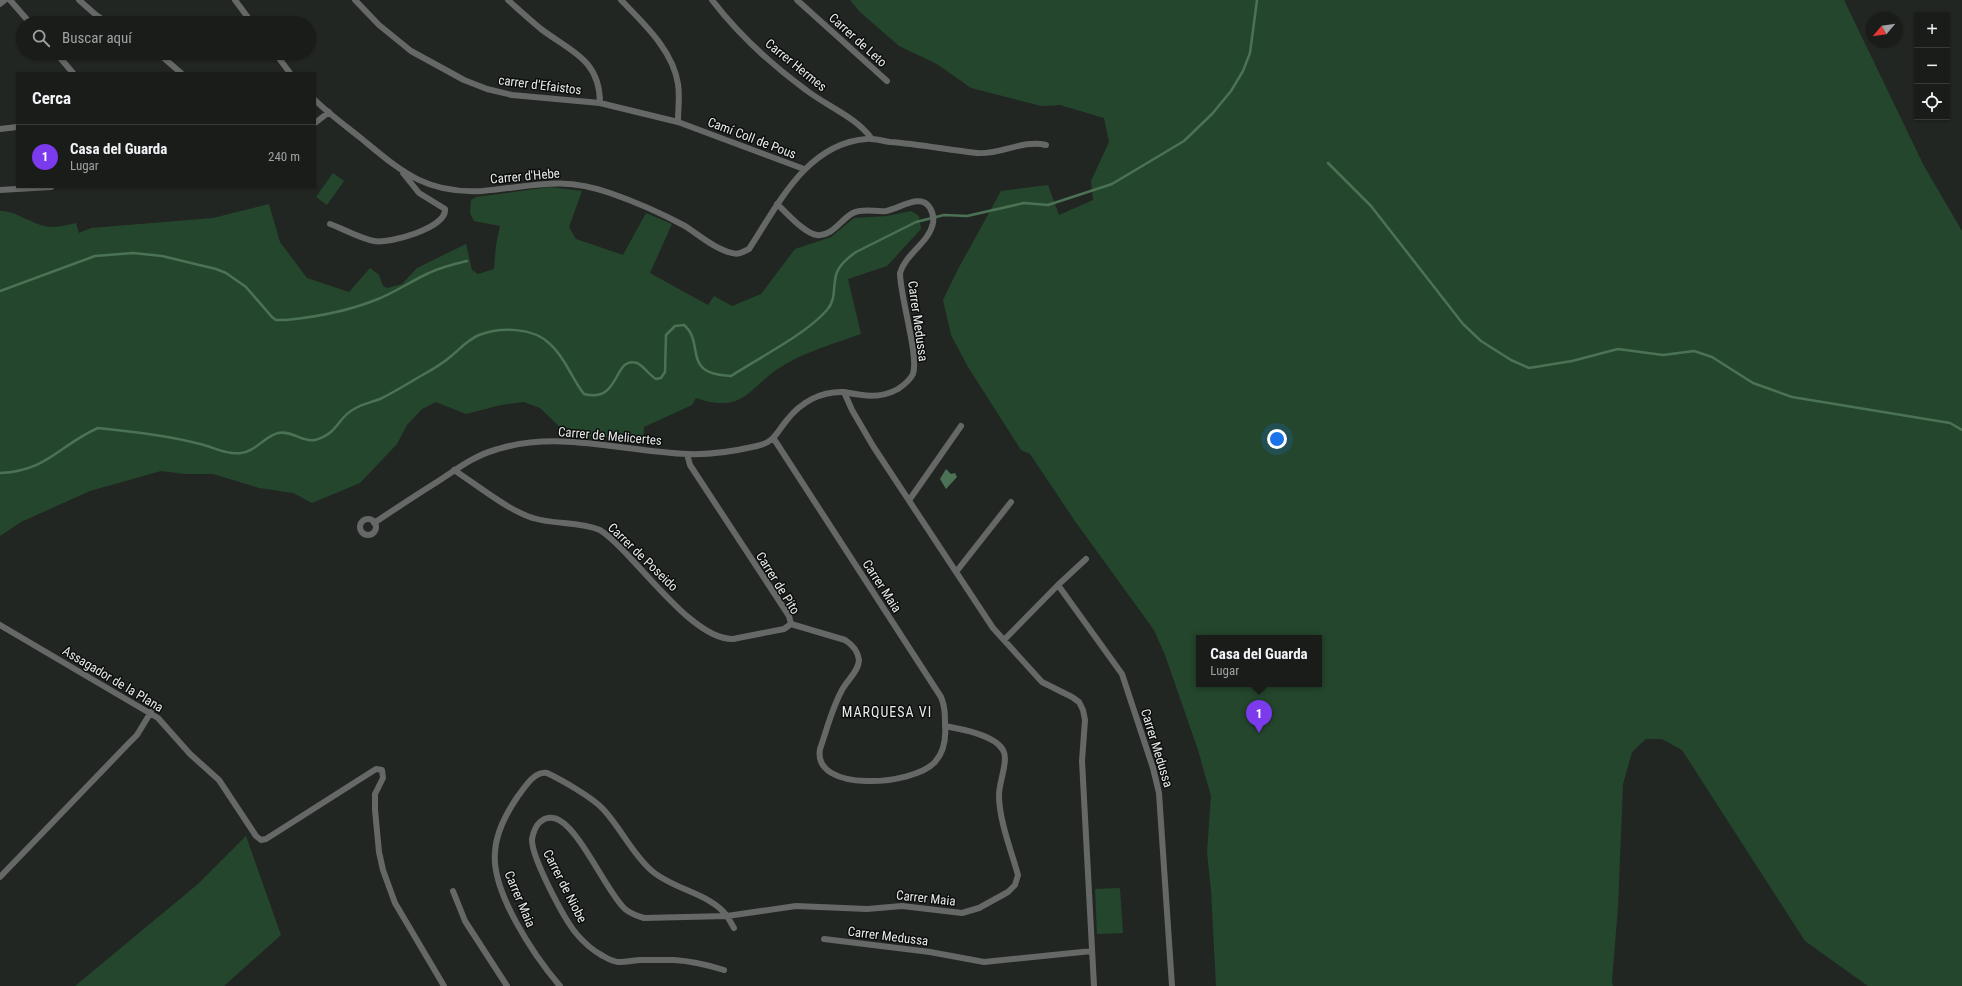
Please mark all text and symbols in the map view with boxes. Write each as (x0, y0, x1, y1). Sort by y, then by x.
street label: Carrer de Leto (826, 10, 890, 70)
north arrow (1866, 12, 1902, 48)
map controls (1914, 12, 1950, 120)
button: + (1914, 12, 1950, 48)
search box (16, 16, 316, 60)
icon: search (30, 27, 52, 49)
text: Buscar aquí (62, 29, 132, 47)
street label: Carrer Hermes (762, 36, 830, 94)
button: − (1914, 48, 1950, 84)
street label: carrer d'Efaistos (498, 72, 582, 98)
button: locate (1914, 84, 1950, 120)
text: Cerca (32, 88, 71, 108)
street label: Camí Coll de Pous (706, 114, 798, 162)
text: Casa del Guarda (70, 140, 167, 158)
text: 1 (42, 149, 48, 164)
text: 240 m (268, 149, 300, 164)
text: Lugar (70, 158, 99, 173)
street label: Carrer d'Hebe (490, 165, 560, 187)
street label: Carrer Medussa (905, 280, 931, 362)
street label: Carrer de Melicertes (557, 424, 663, 448)
your location (1267, 429, 1287, 449)
street label: Carrer de Poseido (605, 520, 681, 594)
street label: Carrer de Pito (753, 549, 803, 617)
street label: Carrer Maia (859, 557, 905, 615)
popup (1196, 635, 1322, 687)
street label: Assagador de la Plana (60, 643, 166, 715)
text: Casa del Guarda (1210, 645, 1308, 663)
text: Lugar (1210, 663, 1239, 678)
pin: 1 (1246, 700, 1272, 733)
district label: MARQUESA VI (842, 704, 932, 720)
street label: Carrer Medussa (1138, 707, 1176, 789)
street label: Carrer de Niobe (540, 847, 590, 925)
street label: Carrer Maia (501, 869, 539, 929)
street label: Carrer Maia (896, 887, 956, 909)
street label: Carrer Medussa (847, 924, 929, 948)

